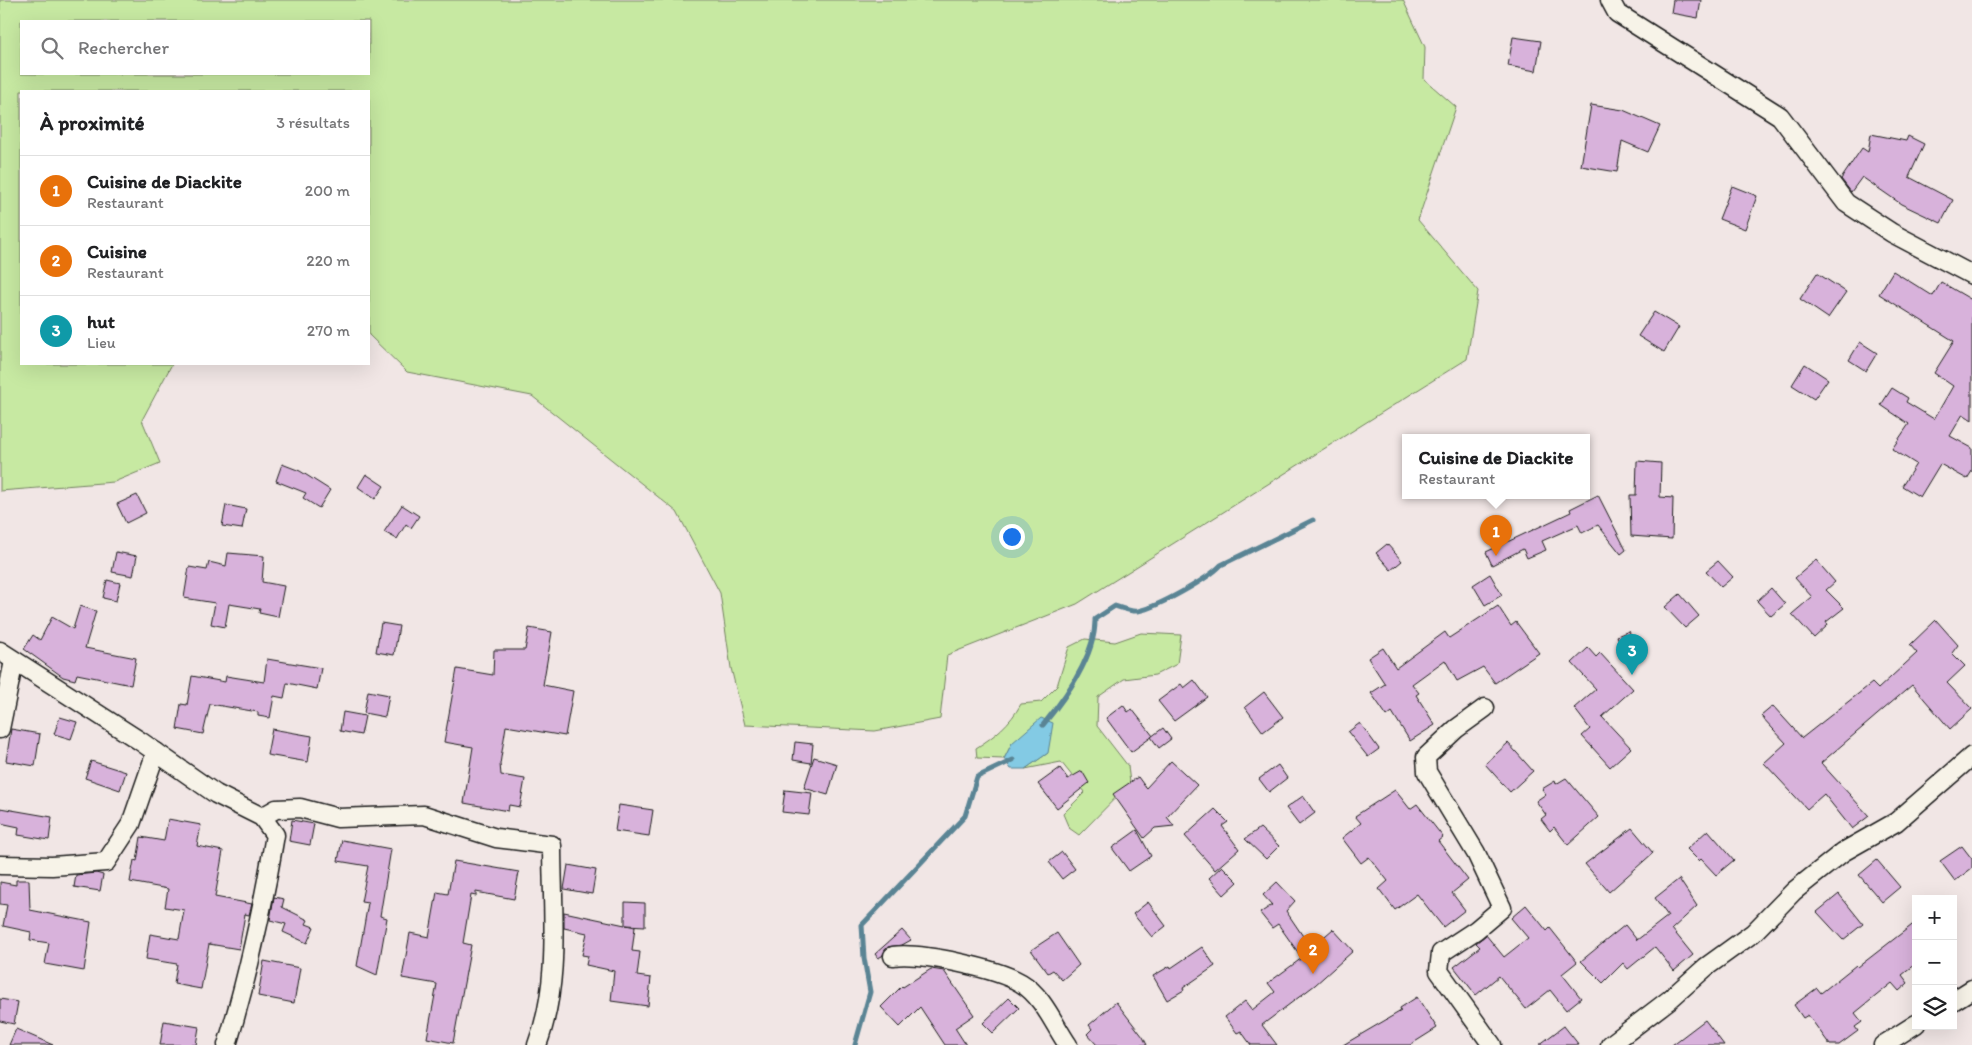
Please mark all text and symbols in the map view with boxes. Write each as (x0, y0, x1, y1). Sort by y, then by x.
search box (20, 20, 370, 75)
icon: search (38, 34, 66, 62)
text: Rechercher (78, 36, 169, 59)
text: À proximité (40, 110, 145, 135)
text: 3 résultats (276, 113, 350, 132)
text: Cuisine de Diackite (87, 170, 242, 193)
text: 1 (52, 181, 60, 200)
text: 200 m (305, 181, 350, 200)
text: Restaurant (87, 193, 164, 212)
text: Cuisine (87, 240, 147, 263)
text: 2 (52, 251, 60, 270)
text: 220 m (306, 251, 350, 270)
text: Restaurant (87, 263, 164, 282)
text: hut (87, 310, 115, 333)
text: 3 (52, 321, 60, 340)
text: 270 m (307, 321, 350, 340)
text: Lieu (87, 333, 116, 352)
popup (1402, 434, 1590, 499)
text: Cuisine de Diackite (1419, 446, 1573, 469)
text: Restaurant (1419, 469, 1495, 488)
pin: 1 (1480, 515, 1512, 556)
your location (999, 524, 1025, 550)
pin: 3 (1616, 634, 1648, 675)
map controls (1912, 895, 1957, 1030)
button: + (1912, 895, 1957, 940)
pin: 2 (1297, 933, 1329, 974)
button: − (1912, 940, 1957, 985)
button: layers (1912, 985, 1957, 1030)

